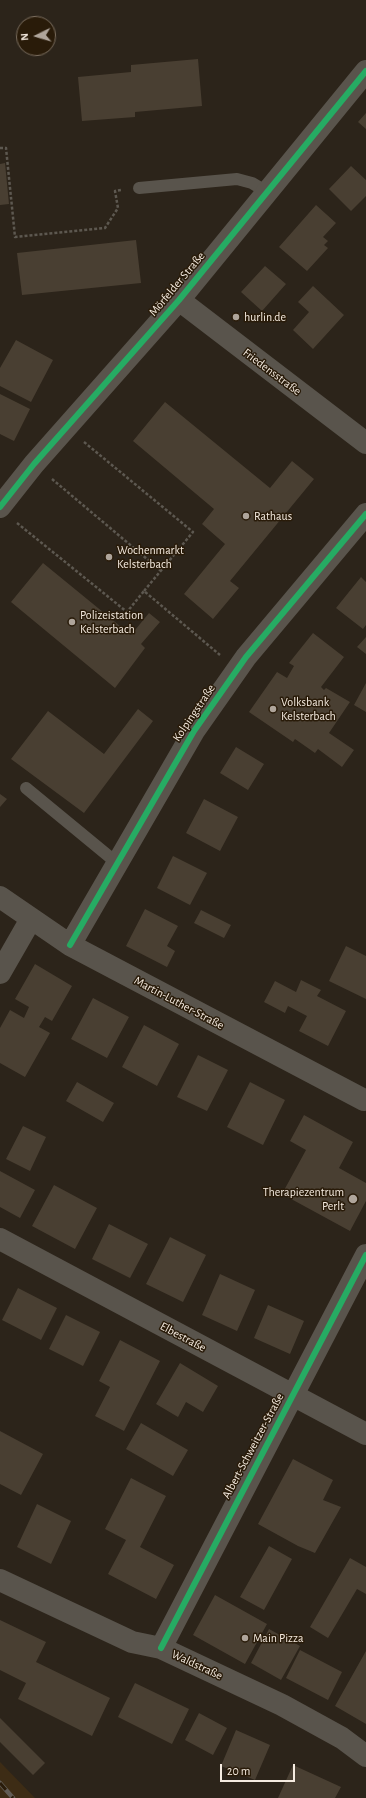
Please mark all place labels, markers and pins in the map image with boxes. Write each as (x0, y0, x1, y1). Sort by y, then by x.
place label: hurlin.de (244, 310, 286, 324)
marker: hurlin.de (231, 312, 241, 322)
place label: Rathaus (254, 509, 292, 523)
marker: Rathaus (241, 511, 251, 521)
place label: Wochenmarkt Kelsterbach (117, 543, 184, 571)
marker: Wochenmarkt Kelsterbach (104, 552, 114, 562)
place label: Polizeistation Kelsterbach (80, 608, 143, 636)
marker: Polizeistation Kelsterbach (67, 617, 77, 627)
place label: Volksbank Kelsterbach (281, 695, 336, 723)
marker: Volksbank Kelsterbach (268, 704, 278, 714)
place label: Therapiezentrum Perlt (263, 1185, 344, 1213)
marker: Therapiezentrum Perlt (347, 1193, 359, 1205)
place label: Main Pizza (253, 1631, 304, 1645)
marker: Main Pizza (240, 1633, 250, 1643)

